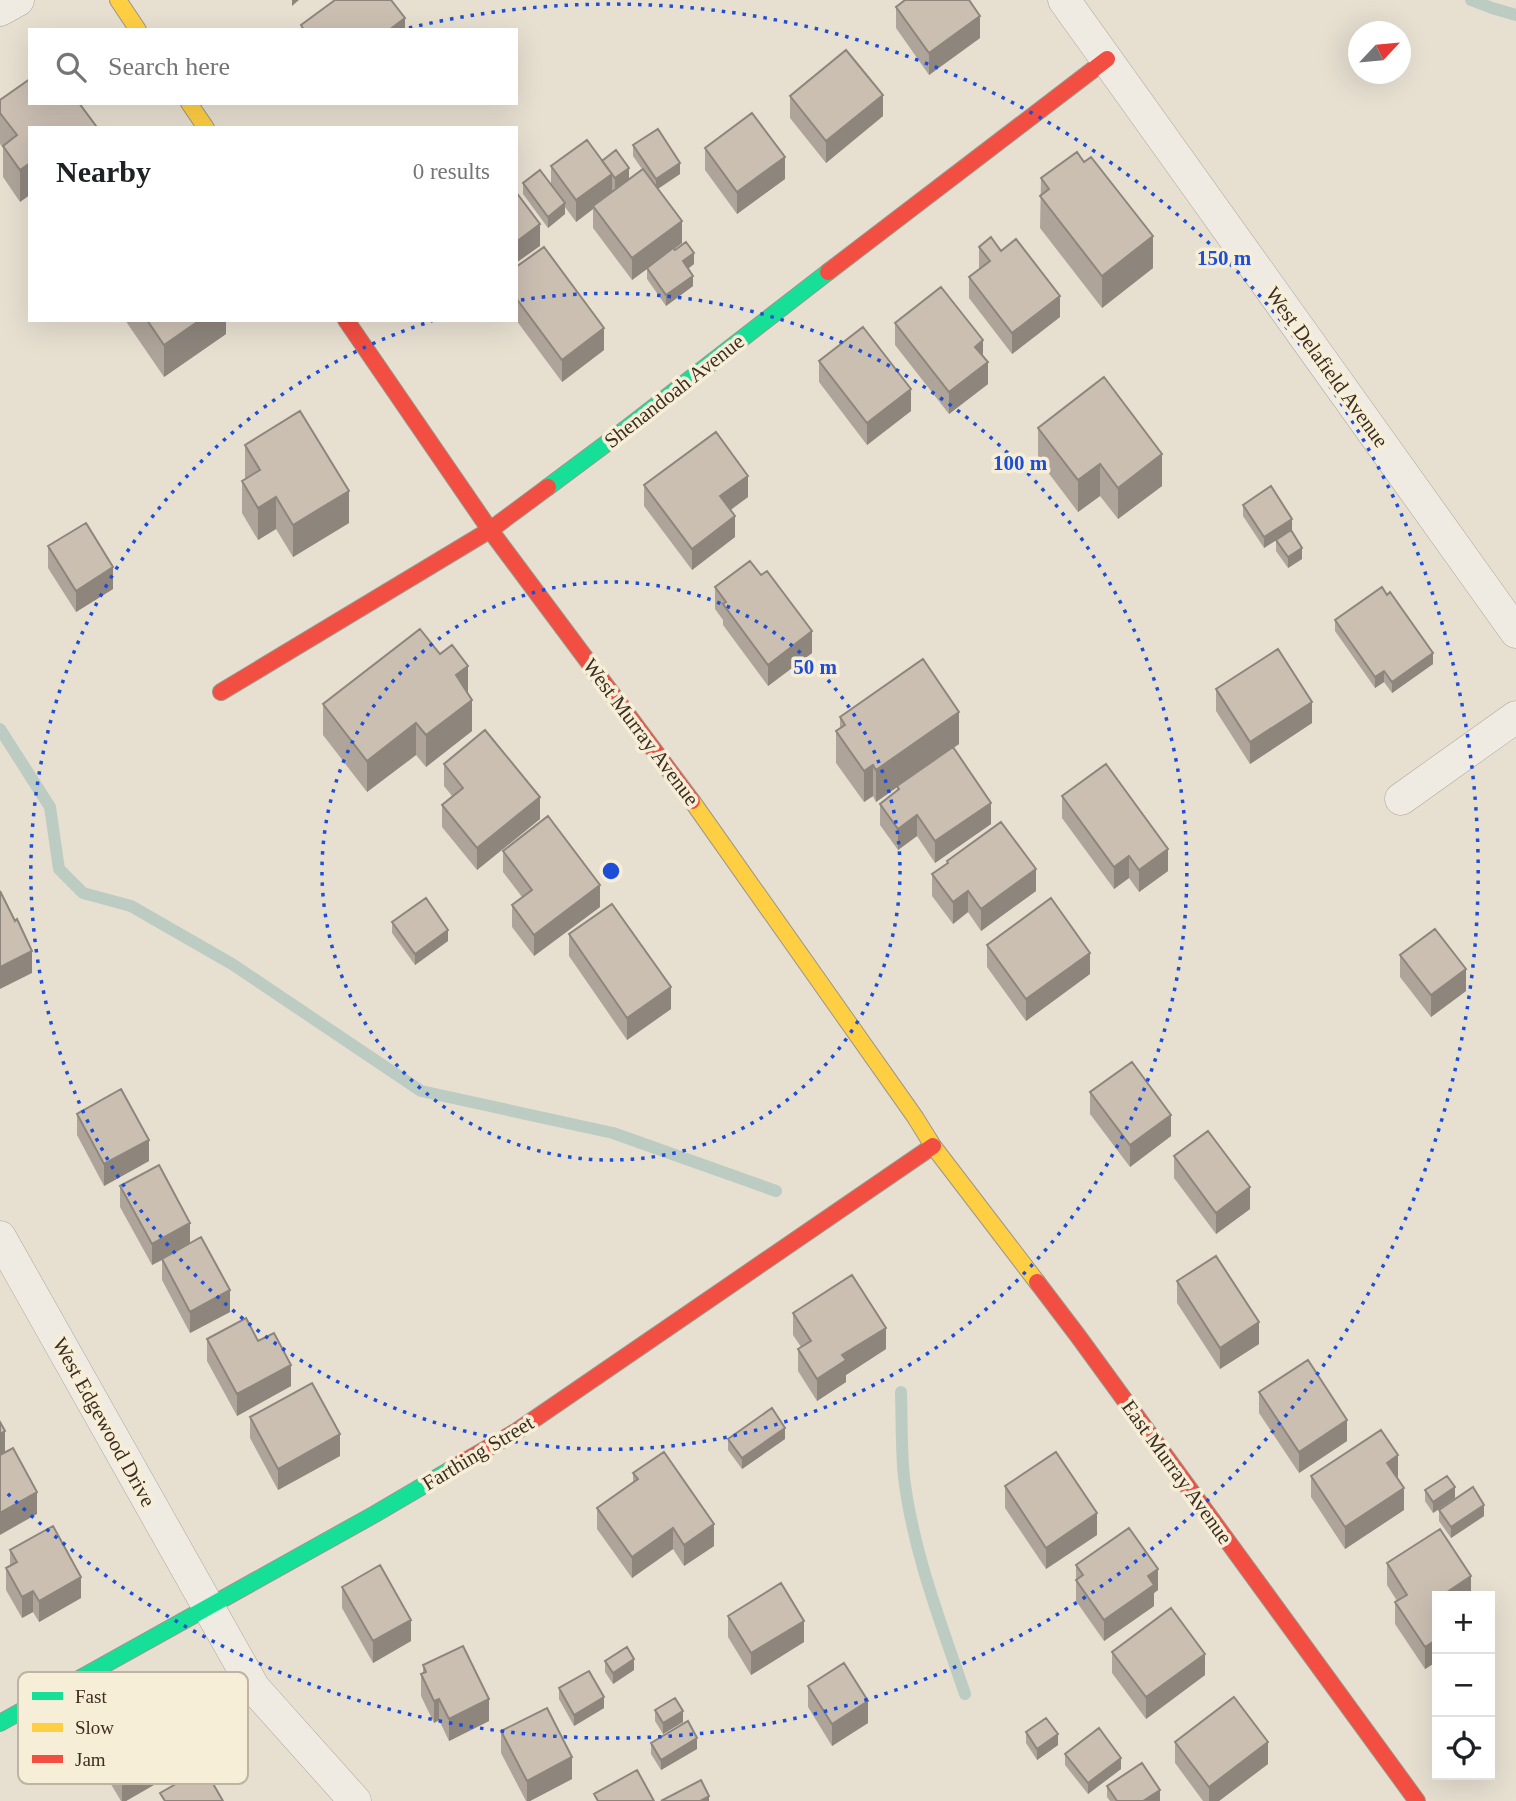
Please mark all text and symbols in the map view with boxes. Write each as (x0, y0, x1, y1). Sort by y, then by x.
north arrow (1348, 21, 1411, 84)
search box (28, 28, 518, 105)
icon: search (52, 48, 90, 86)
text: Search here (108, 52, 230, 81)
text: Nearby (56, 155, 151, 188)
text: 0 results (413, 159, 490, 184)
text: 150 m (1197, 246, 1252, 270)
street label: West Delafield Avenue (1261, 282, 1393, 452)
street label: Shenandoah Avenue (599, 329, 749, 453)
text: 100 m (993, 451, 1048, 475)
street label: West Murray Avenue (578, 654, 704, 810)
text: 50 m (793, 655, 837, 679)
centre of rings (599, 859, 623, 883)
street label: West Edgewood Drive (48, 1333, 160, 1511)
street label: East Murray Avenue (1117, 1395, 1237, 1549)
street label: Farthing Street (418, 1410, 538, 1496)
map controls (1432, 1591, 1495, 1780)
button: + (1432, 1591, 1495, 1654)
button: − (1432, 1654, 1495, 1717)
legend (18, 1672, 248, 1784)
text: Fast (75, 1686, 107, 1707)
text: Slow (75, 1717, 114, 1738)
button: locate (1432, 1717, 1495, 1780)
text: Jam (75, 1749, 106, 1770)

